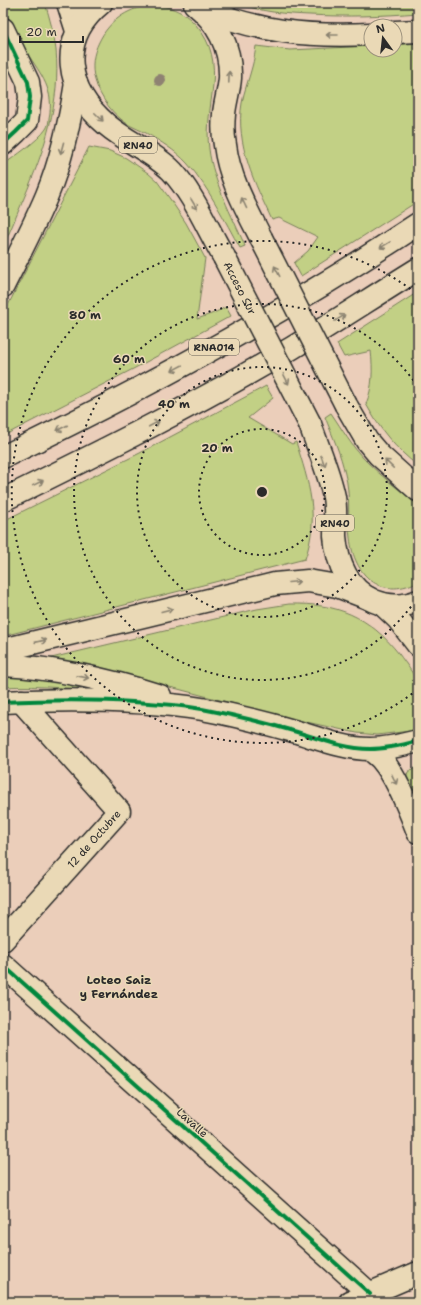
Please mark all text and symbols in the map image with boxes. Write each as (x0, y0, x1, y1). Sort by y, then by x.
scale bar (20, 18, 83, 44)
north arrow (363, 18, 403, 58)
text: N (374, 20, 387, 37)
text: 20 m (26, 24, 57, 40)
one-way arrow (326, 31, 339, 39)
one-way arrow (226, 71, 233, 84)
one-way arrow (95, 112, 104, 122)
road number: RN40 (119, 137, 157, 153)
one-way arrow (58, 141, 66, 154)
one-way arrow (240, 197, 247, 209)
one-way arrow (191, 198, 199, 210)
one-way arrow (380, 241, 391, 249)
street label: Acceso Sur (220, 259, 260, 317)
one-way arrow (273, 265, 281, 277)
text: 80 m (69, 307, 101, 323)
one-way arrow (334, 314, 345, 322)
road number: RNA014 (189, 339, 239, 355)
text: 60 m (113, 351, 145, 367)
one-way arrow (171, 364, 183, 372)
one-way arrow (283, 372, 290, 384)
text: 40 m (158, 396, 190, 412)
one-way arrow (148, 420, 160, 427)
one-way arrow (56, 425, 68, 432)
text: 20 m (201, 440, 233, 456)
one-way arrow (320, 454, 327, 467)
one-way arrow (384, 459, 394, 469)
one-way arrow (32, 479, 44, 486)
centre of rings (255, 485, 269, 499)
road number: RN40 (316, 515, 354, 531)
one-way arrow (287, 579, 300, 586)
one-way arrow (160, 606, 173, 613)
one-way arrow (34, 636, 47, 644)
one-way arrow (76, 673, 89, 681)
one-way arrow (391, 773, 398, 785)
street label: 12 de Octubre (64, 806, 124, 871)
district label: Loteo Saiz y Fernández (80, 972, 158, 1002)
street label: Lavalle (173, 1105, 211, 1141)

